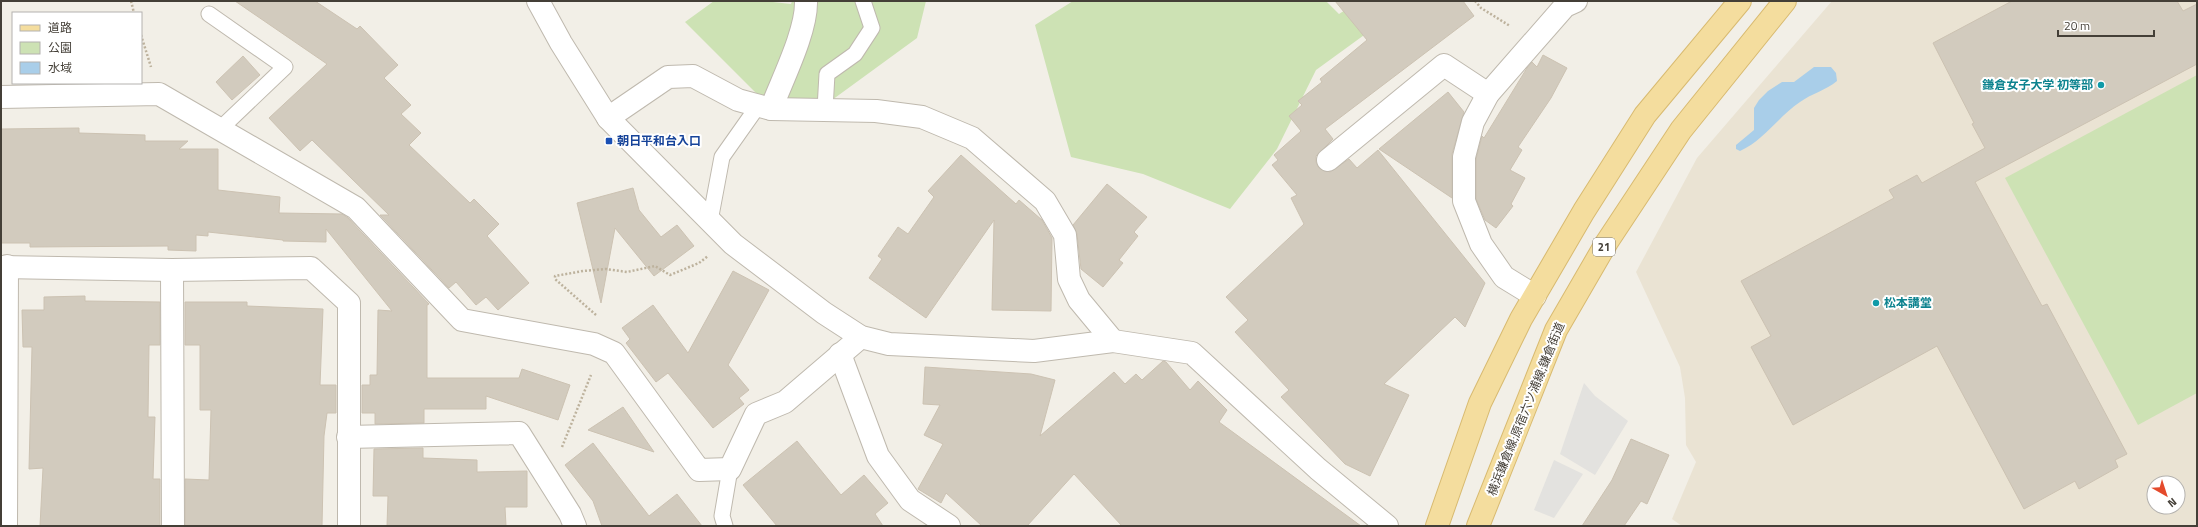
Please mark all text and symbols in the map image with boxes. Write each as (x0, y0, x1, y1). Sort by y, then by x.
legend (12, 12, 142, 84)
scale bar (2058, 12, 2154, 38)
text: 20 m (2064, 16, 2090, 35)
text: 道路 (48, 18, 72, 37)
text: 公園 (48, 38, 72, 57)
text: 水域 (48, 58, 72, 77)
place label: 鎌倉女子大学 初等部 (1982, 75, 2093, 94)
marker: 鎌倉女子大学 初等部 (2096, 80, 2106, 90)
place label: 朝日平和台入口 (617, 131, 701, 150)
marker: 朝日平和台入口 (604, 136, 614, 146)
road number: 21 (1593, 238, 1615, 256)
place label: 松本講堂 (1884, 293, 1932, 312)
marker: 松本講堂 (1871, 298, 1881, 308)
street label: 横浜鎌倉線;原宿六ツ浦線;鎌倉街道 (1482, 319, 1569, 499)
north arrow (2146, 475, 2186, 515)
text: N (2164, 494, 2180, 511)

